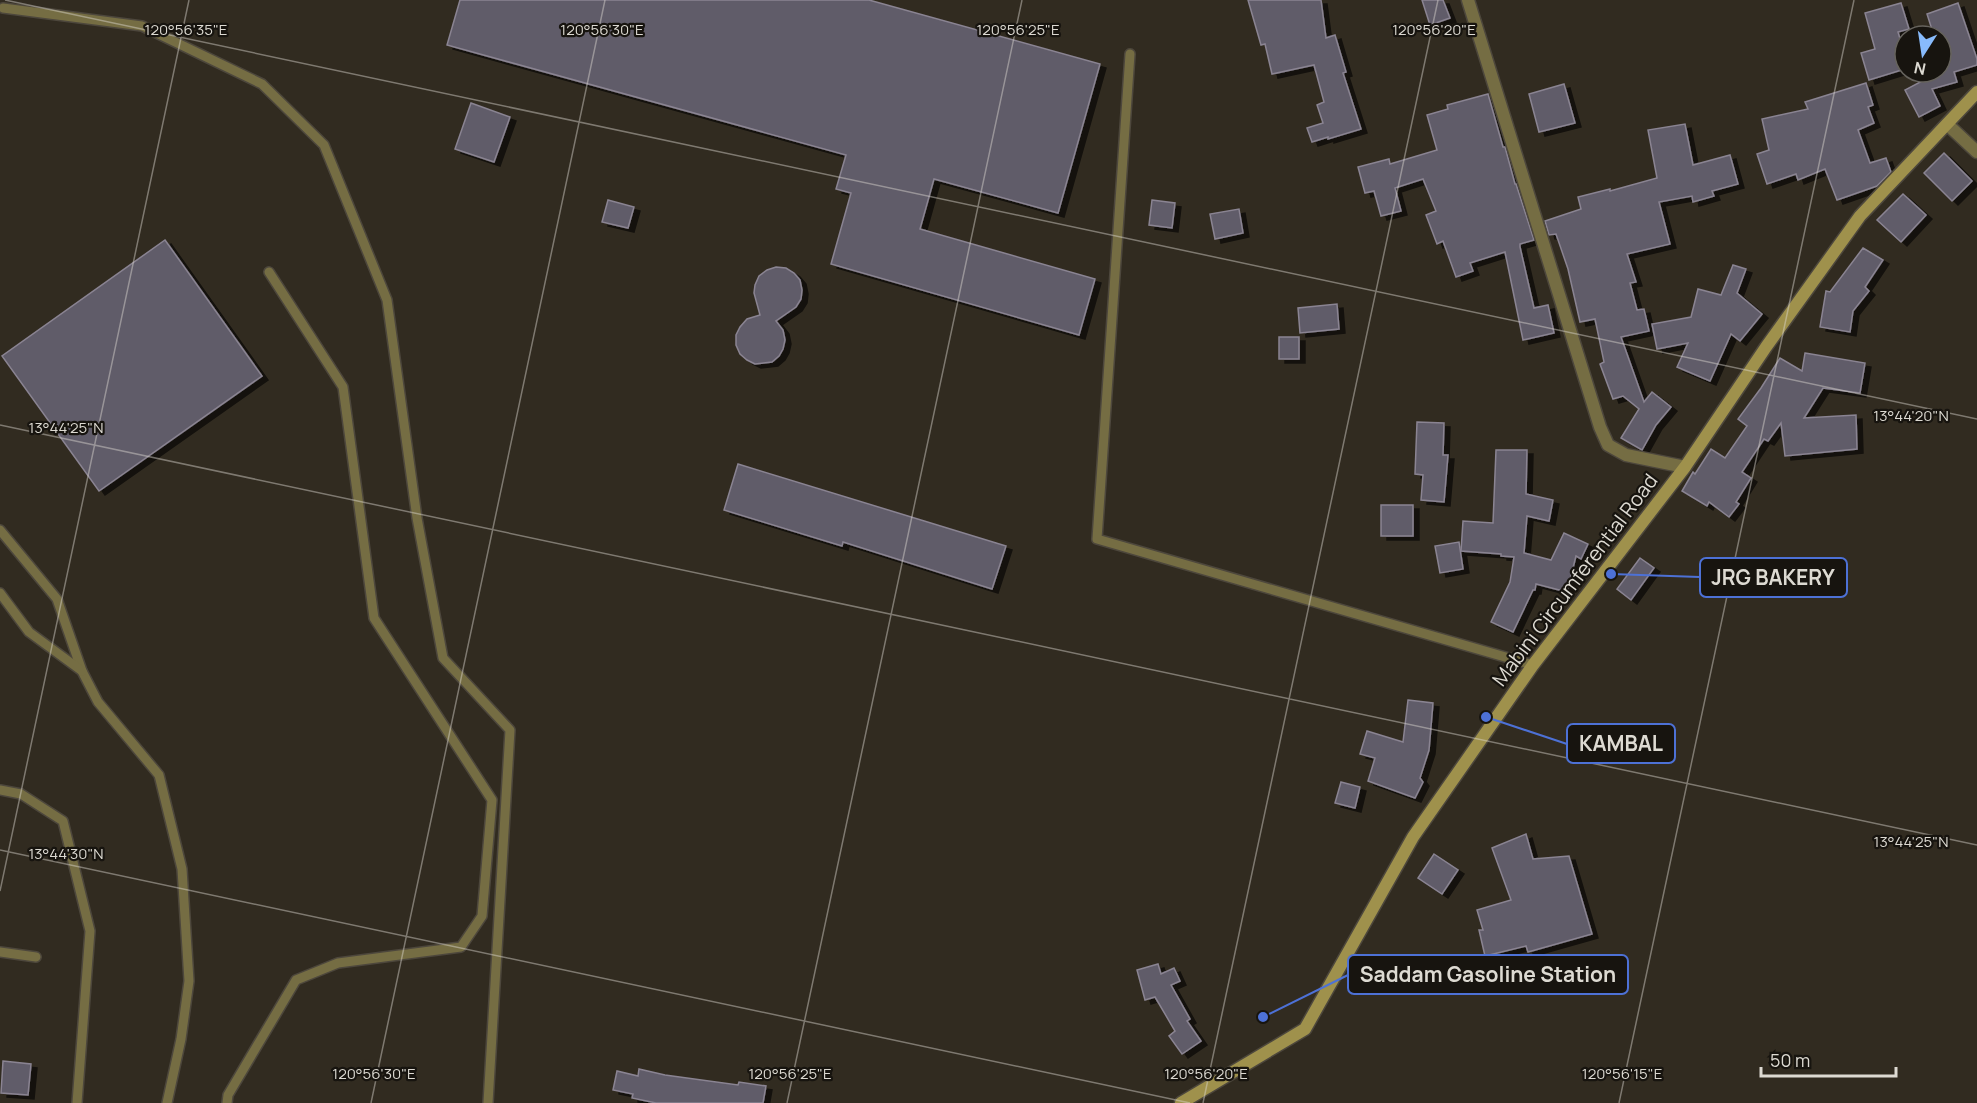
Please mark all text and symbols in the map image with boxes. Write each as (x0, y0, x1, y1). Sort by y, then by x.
text: 120°56'35"E (145, 19, 227, 40)
text: 120°56'30"E (560, 19, 644, 40)
text: 120°56'25"E (976, 19, 1060, 40)
text: 120°56'20"E (1392, 19, 1476, 40)
north arrow (1893, 24, 1953, 84)
text: N (1912, 57, 1928, 81)
text: 13°44'20"N (1873, 405, 1949, 426)
text: 13°44'25"N (29, 417, 103, 438)
street label: Mabini Circumferential Road (1486, 468, 1663, 691)
callout: JRG BAKERY (1700, 558, 1847, 597)
text: JRG BAKERY (1711, 563, 1835, 591)
callout: KAMBAL (1567, 724, 1675, 763)
text: KAMBAL (1579, 729, 1663, 757)
text: 13°44'25"N (1874, 831, 1948, 852)
text: 13°44'30"N (28, 843, 104, 864)
callout: Saddam Gasoline Station (1348, 955, 1628, 994)
text: Saddam Gasoline Station (1360, 960, 1616, 988)
scale bar (1761, 1040, 1896, 1078)
text: 50 m (1770, 1048, 1810, 1072)
text: 120°56'30"E (332, 1063, 416, 1084)
text: 120°56'25"E (748, 1063, 832, 1084)
text: 120°56'20"E (1164, 1063, 1248, 1084)
text: 120°56'15"E (1582, 1063, 1662, 1084)

